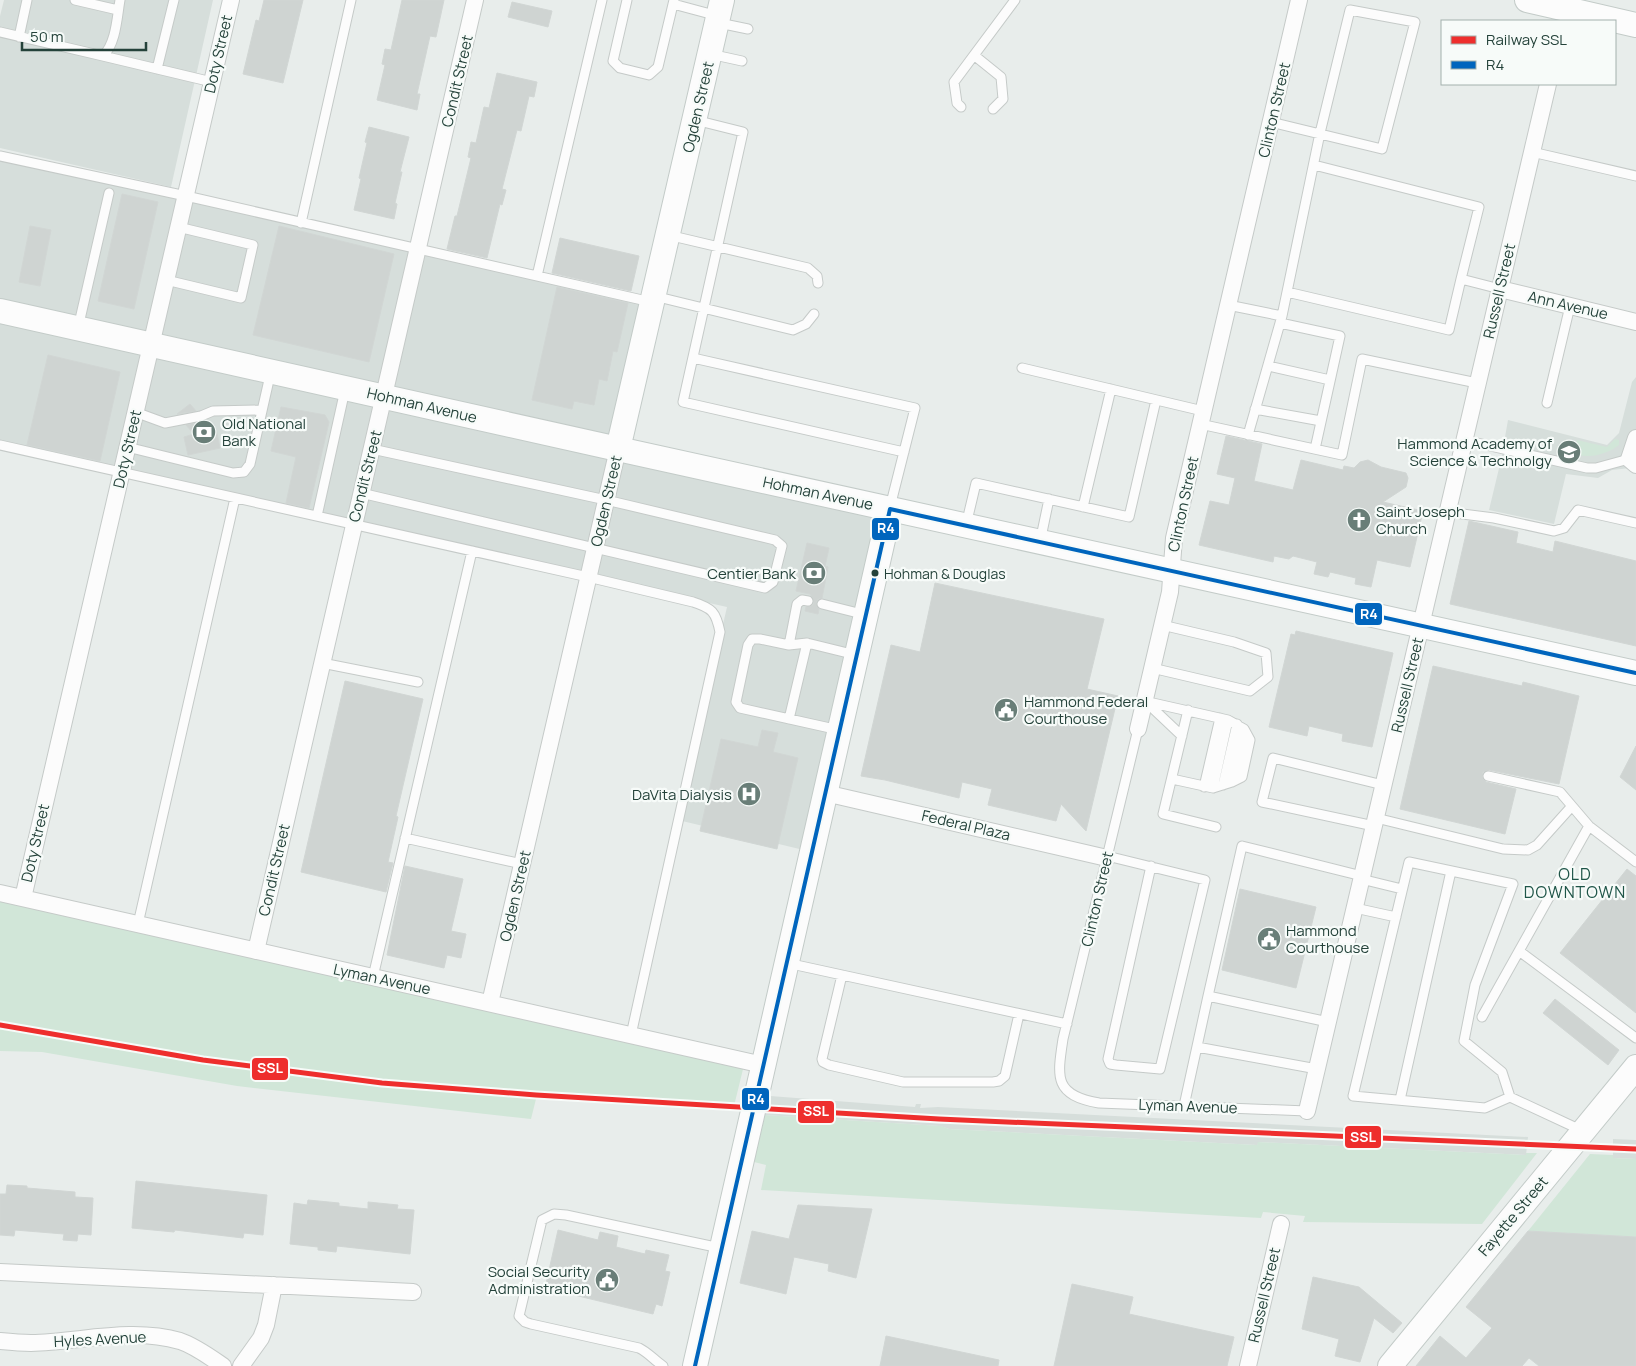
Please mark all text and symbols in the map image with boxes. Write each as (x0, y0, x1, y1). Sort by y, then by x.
street label: Doty Street (199, 13, 237, 95)
scale bar (22, 20, 146, 52)
legend (1441, 20, 1616, 85)
text: 50 m (30, 26, 64, 47)
text: Railway SSL (1486, 29, 1567, 50)
street label: Condit Street (436, 33, 478, 129)
text: R4 (1486, 54, 1504, 75)
street label: Ogden Street (677, 59, 719, 155)
street label: Clinton Street (1253, 60, 1295, 160)
street label: Russell Street (1478, 241, 1520, 341)
street label: Ann Avenue (1526, 286, 1610, 324)
street label: Hohman Avenue (365, 382, 479, 428)
street label: Doty Street (108, 408, 146, 490)
place label: Old National Bank (222, 413, 306, 451)
bank icon: Old National Bank (191, 419, 217, 445)
street label: Condit Street (343, 428, 387, 524)
place label: Hammond Academy of Science & Technolgy (1397, 433, 1553, 471)
school or university icon: Hammond Academy of Science & Technolgy (1556, 439, 1582, 465)
street label: Ogden Street (585, 453, 627, 549)
street label: Clinton Street (1163, 454, 1203, 554)
street label: Hohman Avenue (761, 471, 875, 515)
place label: Saint Joseph Church (1376, 501, 1465, 539)
church icon: Saint Joseph Church (1346, 507, 1372, 533)
line badge: R4 (871, 517, 900, 541)
text: R4 (877, 518, 895, 537)
bank icon: Centier Bank (801, 560, 827, 586)
place label: Centier Bank (707, 563, 797, 584)
place label: Hohman & Douglas (884, 564, 1006, 583)
marker: Hohman & Douglas (870, 568, 880, 578)
line badge: R4 (1354, 602, 1383, 626)
text: R4 (1360, 604, 1378, 623)
street label: Russell Street (1386, 635, 1428, 735)
place label: Hammond Federal Courthouse (1024, 691, 1148, 729)
public building icon: Hammond Federal Courthouse (993, 697, 1019, 723)
hospital icon: DaVita Dialysis (736, 781, 762, 807)
place label: DaVita Dialysis (632, 784, 732, 805)
street label: Doty Street (16, 802, 54, 884)
street label: Federal Plaza (920, 805, 1012, 845)
street label: Condit Street (253, 822, 295, 918)
street label: Ogden Street (494, 848, 536, 944)
street label: Clinton Street (1076, 849, 1118, 949)
district label: OLD DOWNTOWN (1524, 863, 1626, 903)
place label: Hammond Courthouse (1286, 920, 1369, 958)
public building icon: Hammond Courthouse (1256, 926, 1282, 952)
street label: Lyman Avenue (331, 958, 433, 1000)
line badge: SSL (251, 1057, 289, 1081)
text: SSL (257, 1058, 284, 1077)
line badge: R4 (741, 1087, 770, 1111)
text: R4 (747, 1089, 765, 1108)
street label: Lyman Avenue (1138, 1094, 1238, 1118)
line badge: SSL (797, 1100, 835, 1124)
text: SSL (803, 1101, 830, 1120)
line badge: SSL (1344, 1125, 1382, 1149)
text: SSL (1350, 1127, 1377, 1146)
street label: Fayette Street (1473, 1172, 1553, 1260)
street label: Russell Street (1243, 1245, 1285, 1345)
place label: Social Security Administration (488, 1261, 590, 1299)
public building icon: Social Security Administration (594, 1267, 620, 1293)
street label: Hyles Avenue (53, 1326, 147, 1352)

